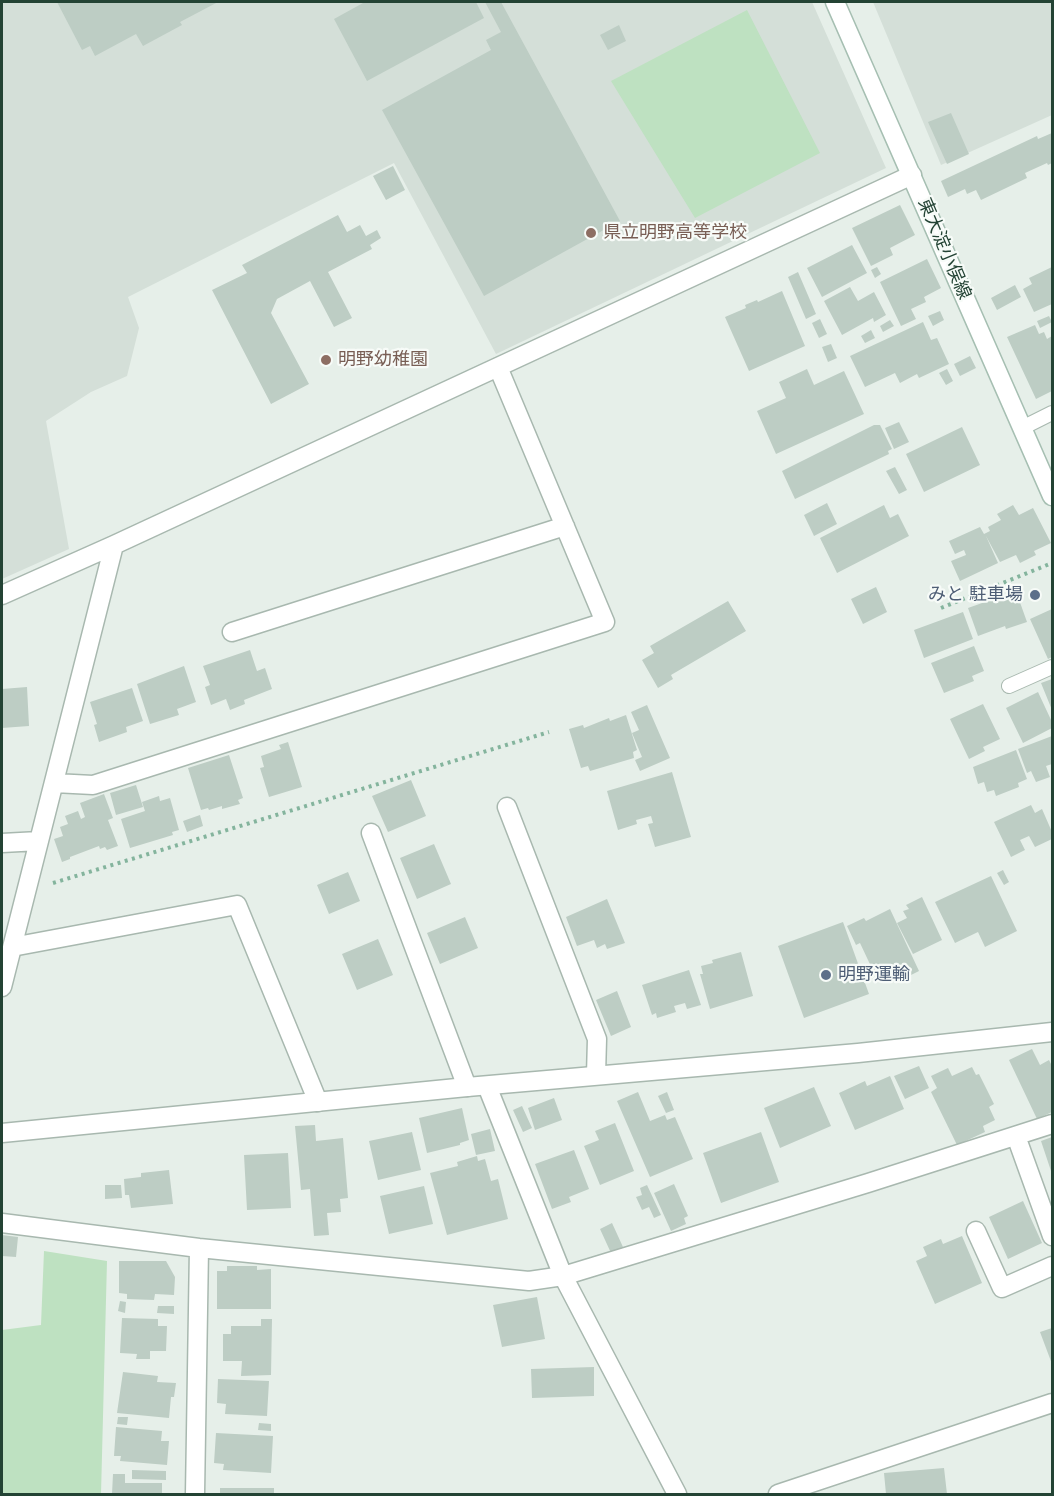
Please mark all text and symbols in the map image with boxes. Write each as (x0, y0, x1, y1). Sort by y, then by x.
street label: 東大淀小俣線 (913, 195, 975, 303)
place label: 県立明野高等学校 (603, 222, 747, 244)
marker: 県立明野高等学校 (584, 226, 598, 240)
place label: 明野幼稚園 (338, 349, 428, 371)
marker: 明野幼稚園 (319, 353, 333, 367)
place label: みと 駐車場 (928, 584, 1023, 606)
marker: みと 駐車場 (1028, 588, 1042, 602)
place label: 明野運輸 (838, 964, 910, 986)
marker: 明野運輸 (819, 968, 833, 982)

